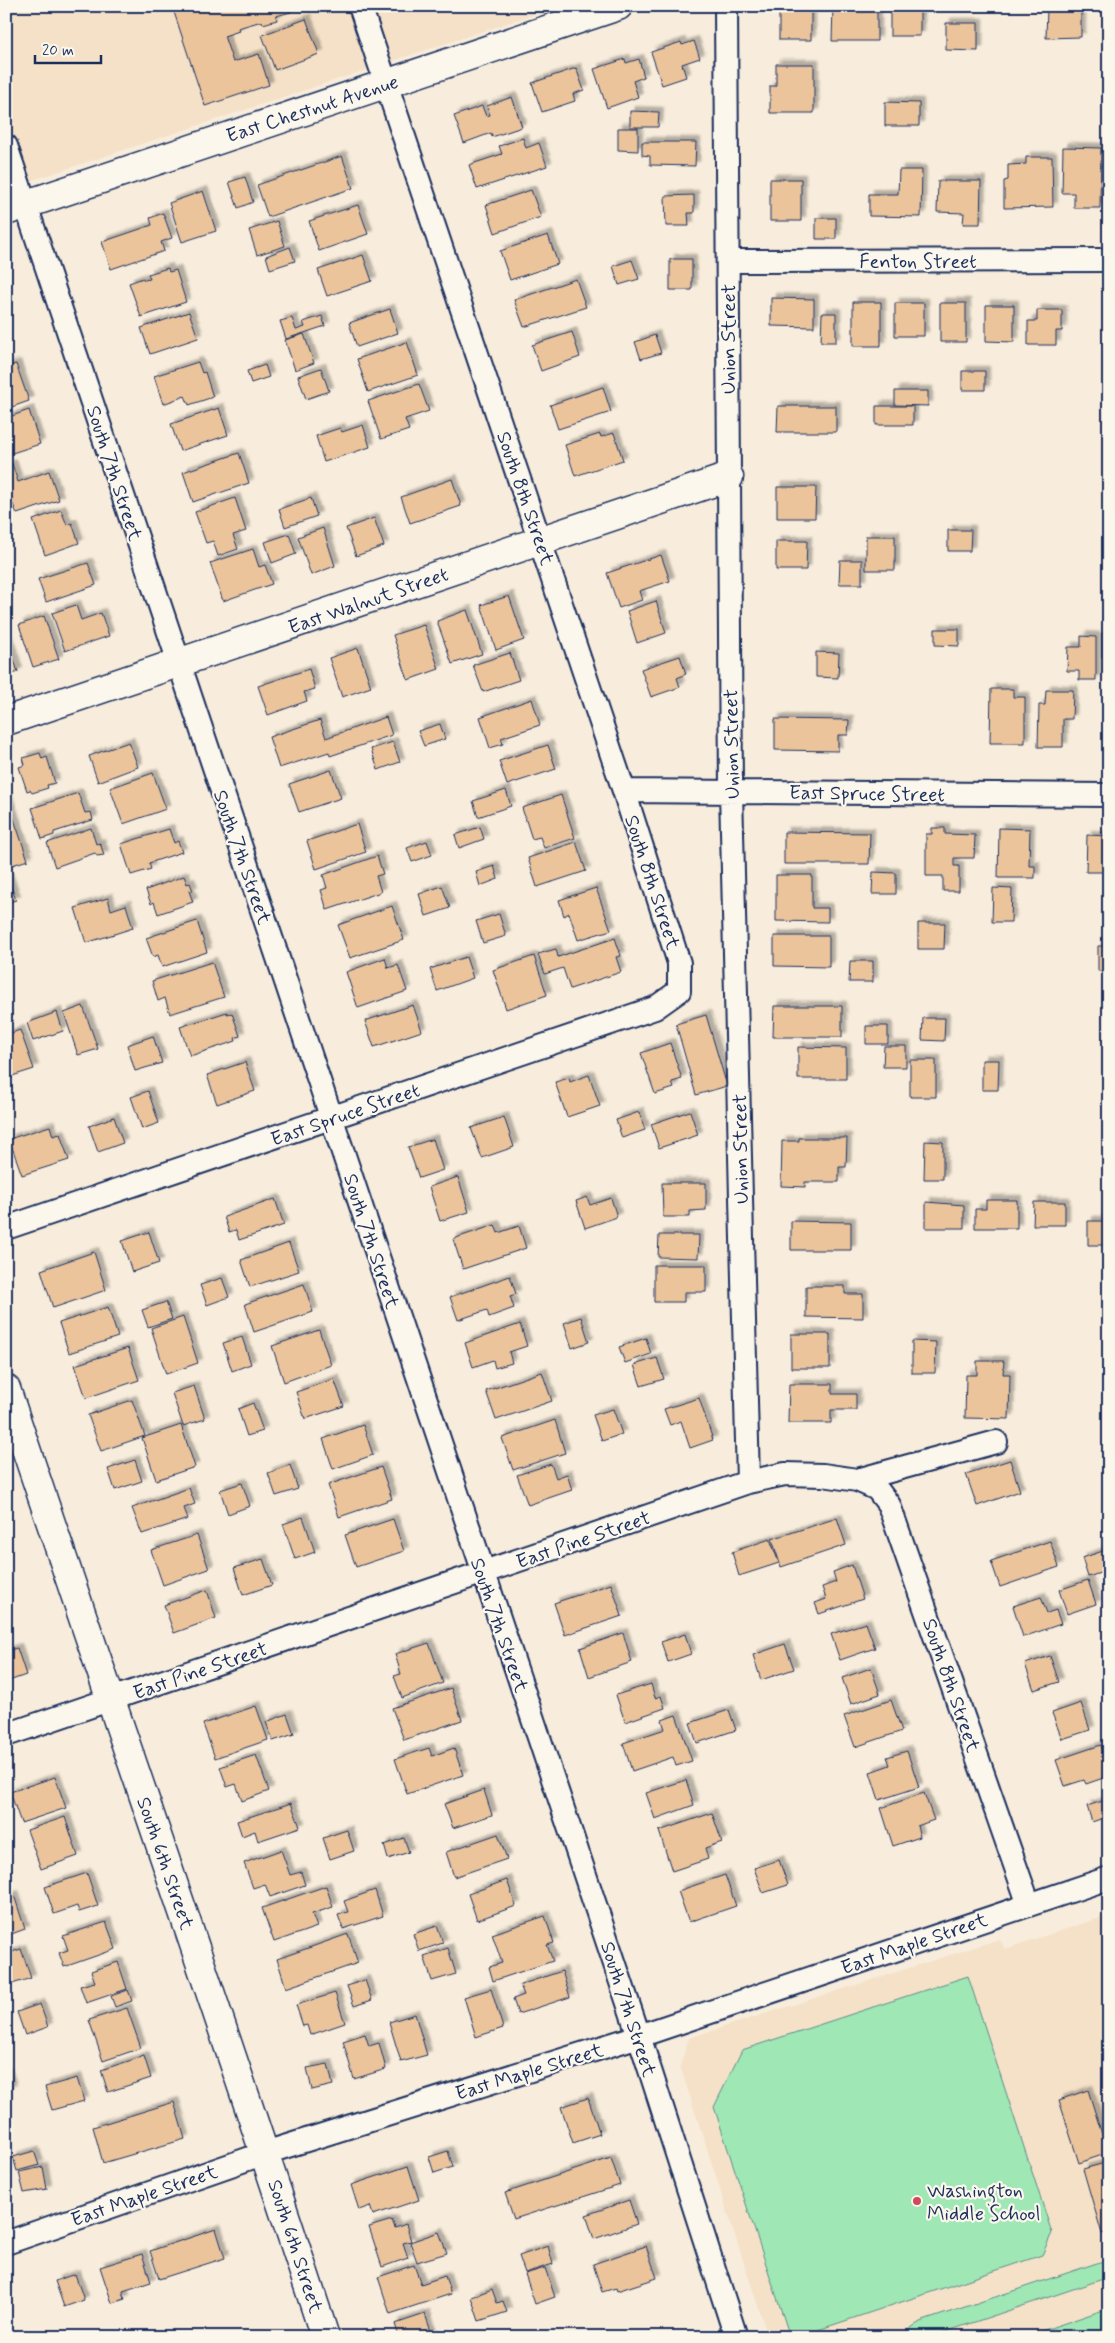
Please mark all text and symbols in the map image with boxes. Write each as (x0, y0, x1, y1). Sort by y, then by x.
scale bar (35, 32, 101, 64)
text: 20 m (42, 41, 74, 61)
street label: East Chestnut Avenue (223, 69, 402, 150)
street label: Fenton Street (859, 249, 977, 276)
street label: Union Street (716, 284, 743, 394)
street label: South 7th Street (79, 402, 148, 545)
street label: South 8th Street (489, 428, 560, 569)
street label: East Walnut Street (285, 561, 452, 641)
street label: Union Street (718, 689, 747, 799)
street label: East Spruce Street (789, 780, 945, 809)
street label: South 7th Street (206, 787, 277, 929)
street label: South 8th Street (617, 812, 686, 953)
street label: East Spruce Street (267, 1077, 424, 1154)
street label: Union Street (727, 1094, 756, 1204)
street label: South 7th Street (336, 1170, 405, 1313)
street label: East Pine Street (513, 1505, 654, 1576)
street label: South 7th Street (463, 1555, 534, 1697)
street label: South 8th Street (915, 1615, 986, 1756)
street label: East Pine Street (130, 1636, 271, 1707)
street label: South 6th Street (129, 1794, 200, 1934)
street label: East Maple Street (838, 1907, 992, 1982)
street label: South 7th Street (593, 1938, 662, 2081)
street label: East Maple Street (452, 2037, 607, 2108)
street label: East Maple Street (68, 2159, 222, 2234)
street label: South 6th Street (260, 2176, 329, 2317)
place label: Washington Middle School (927, 2178, 1040, 2228)
marker: Washington Middle School (911, 2195, 923, 2207)

